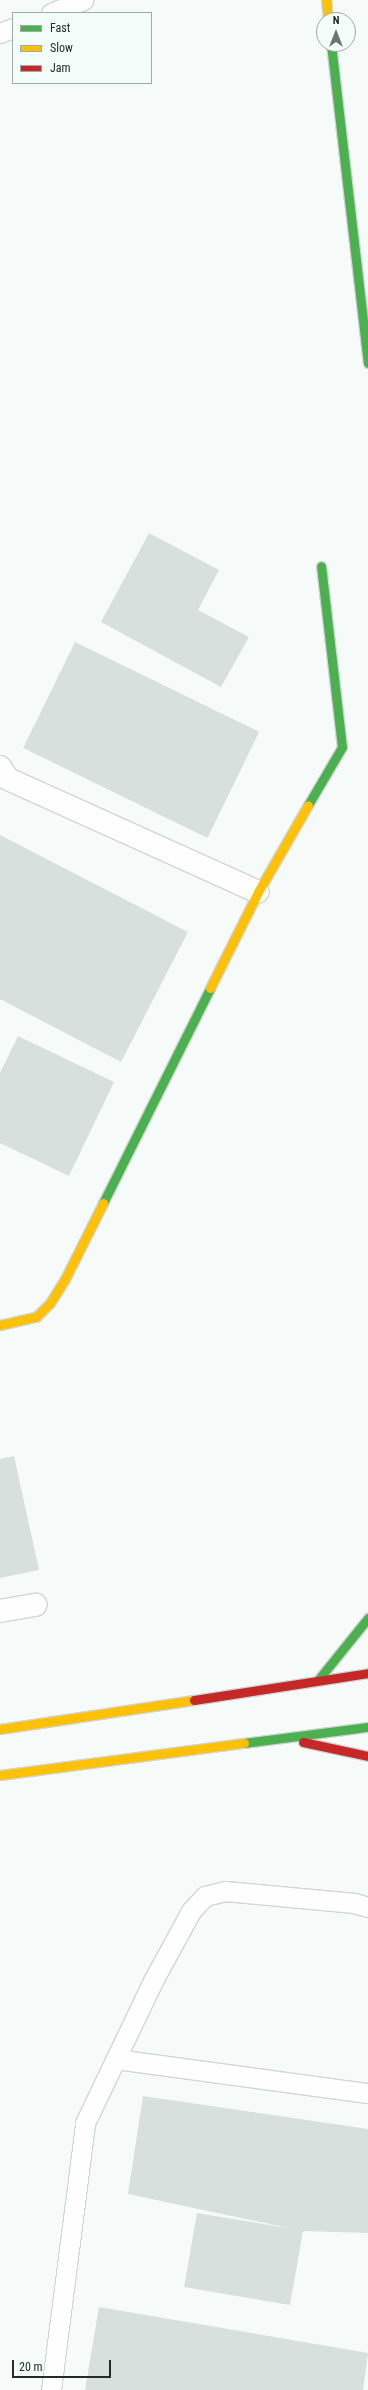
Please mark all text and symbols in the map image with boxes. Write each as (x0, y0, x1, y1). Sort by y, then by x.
legend (12, 12, 152, 84)
north arrow (316, 12, 356, 52)
text: N (333, 14, 339, 27)
text: Fast (50, 21, 70, 35)
text: Slow (50, 41, 73, 55)
text: Jam (50, 61, 71, 75)
scale bar (14, 2352, 113, 2378)
text: 20 m (19, 2360, 43, 2374)

